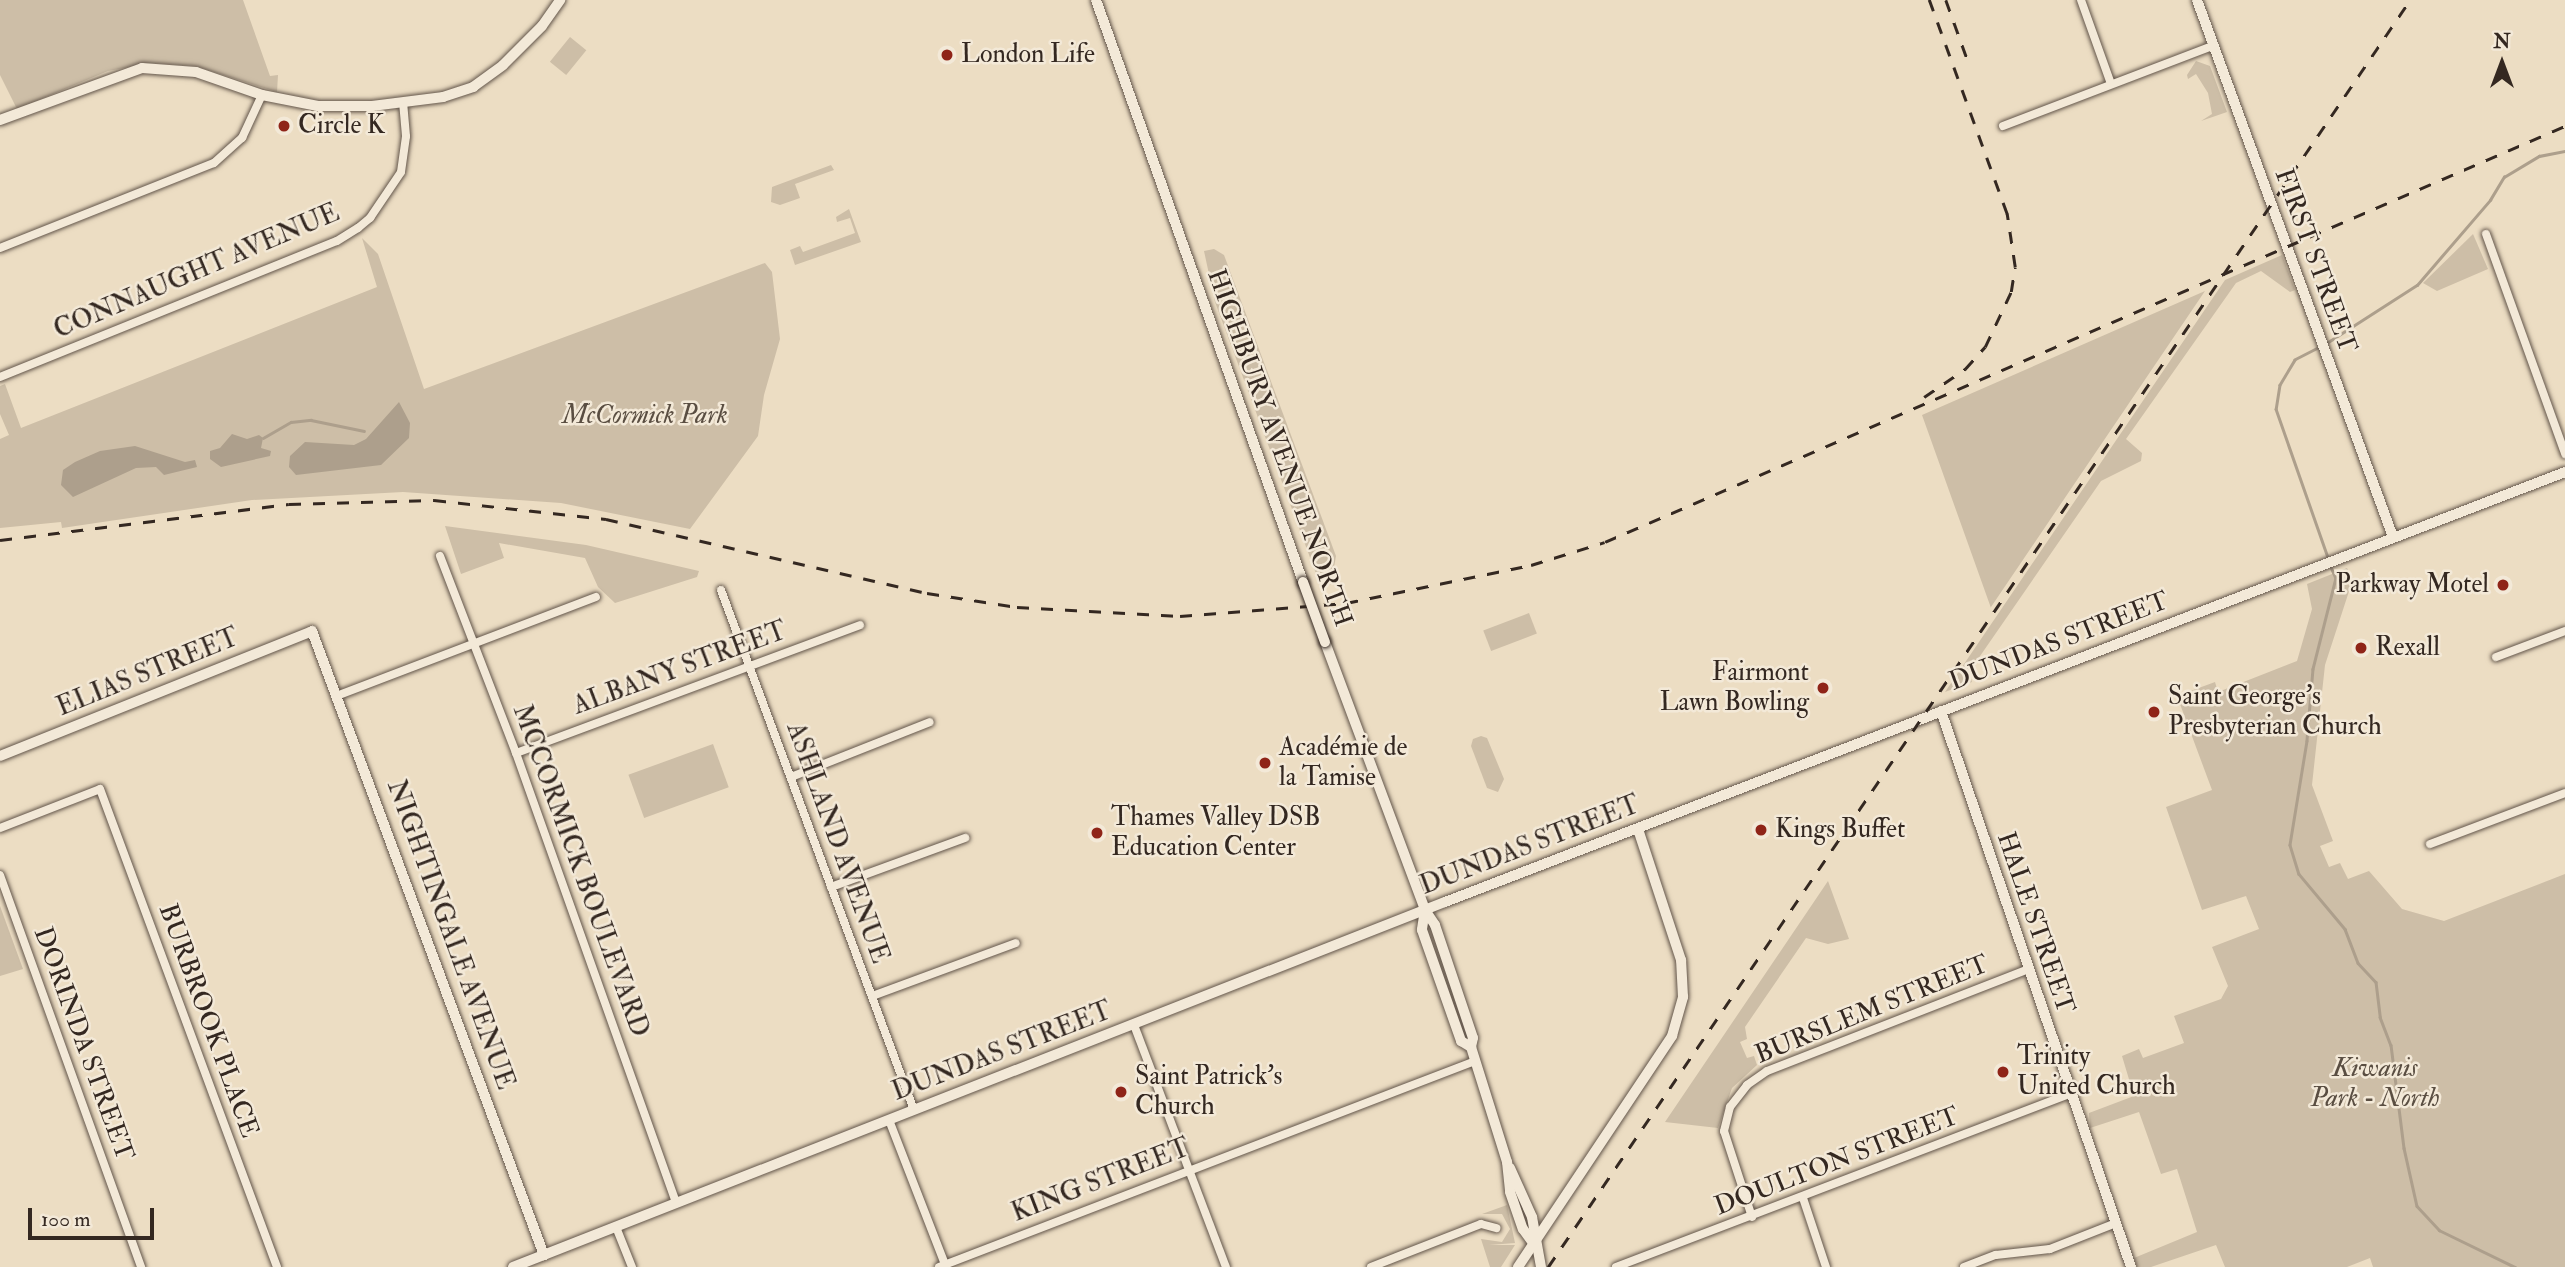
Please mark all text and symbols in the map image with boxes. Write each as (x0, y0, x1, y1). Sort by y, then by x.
north arrow (2467, 28, 2537, 98)
text: N (2493, 30, 2511, 54)
place label: London Life (961, 39, 1095, 71)
marker: London Life (939, 47, 955, 63)
place label: Circle K (298, 110, 385, 142)
marker: Circle K (276, 118, 292, 134)
street label: FIRST STREET (2267, 165, 2363, 357)
street label: CONNAUGHT AVENUE (50, 198, 344, 346)
street label: HIGHBURY AVENUE NORTH (1200, 265, 1358, 631)
park label: McCormick Park (562, 400, 728, 432)
place label: Parkway Motel (2335, 569, 2489, 601)
marker: Parkway Motel (2495, 577, 2511, 593)
street label: DUNDAS STREET (1945, 586, 2173, 698)
street label: ALBANY STREET (569, 616, 791, 722)
street label: ELIAS STREET (52, 622, 244, 724)
place label: Rexall (2375, 632, 2440, 664)
marker: Rexall (2353, 640, 2369, 656)
place label: Fairmont Lawn Bowling (1660, 657, 1809, 718)
marker: Fairmont Lawn Bowling (1815, 680, 1831, 696)
place label: Saint George's Presbyterian Church (2168, 681, 2382, 742)
street label: MCCORMICK BOULEVARD (505, 701, 655, 1041)
marker: Saint George's Presbyterian Church (2146, 704, 2162, 720)
street label: ASHLAND AVENUE (779, 718, 895, 968)
place label: Académie de la Tamise (1279, 732, 1407, 794)
marker: Académie de la Tamise (1257, 755, 1273, 771)
street label: NIGHTINGALE AVENUE (379, 776, 521, 1094)
street label: DUNDAS STREET (1416, 790, 1644, 902)
place label: Thames Valley DSB Education Center (1111, 802, 1321, 864)
place label: Kings Buffet (1775, 814, 1905, 846)
marker: Kings Buffet (1753, 822, 1769, 838)
marker: Thames Valley DSB Education Center (1089, 825, 1105, 841)
street label: HALE STREET (1989, 828, 2081, 1018)
street label: BURBROOK PLACE (151, 900, 265, 1142)
street label: DORINDA STREET (26, 923, 140, 1165)
street label: BURSLEM STREET (1751, 949, 1993, 1071)
street label: DUNDAS STREET (888, 996, 1116, 1108)
place label: Trinity United Church (2017, 1041, 2176, 1102)
park label: Kiwanis Park - North (2310, 1053, 2440, 1114)
place label: Saint Patrick's Church (1135, 1061, 1282, 1122)
marker: Trinity United Church (1995, 1064, 2011, 1080)
marker: Saint Patrick's Church (1113, 1084, 1129, 1100)
street label: DOULTON STREET (1710, 1101, 1964, 1223)
street label: KING STREET (1008, 1133, 1194, 1229)
scale bar (32, 1194, 158, 1238)
text: 100 m (41, 1206, 91, 1233)

